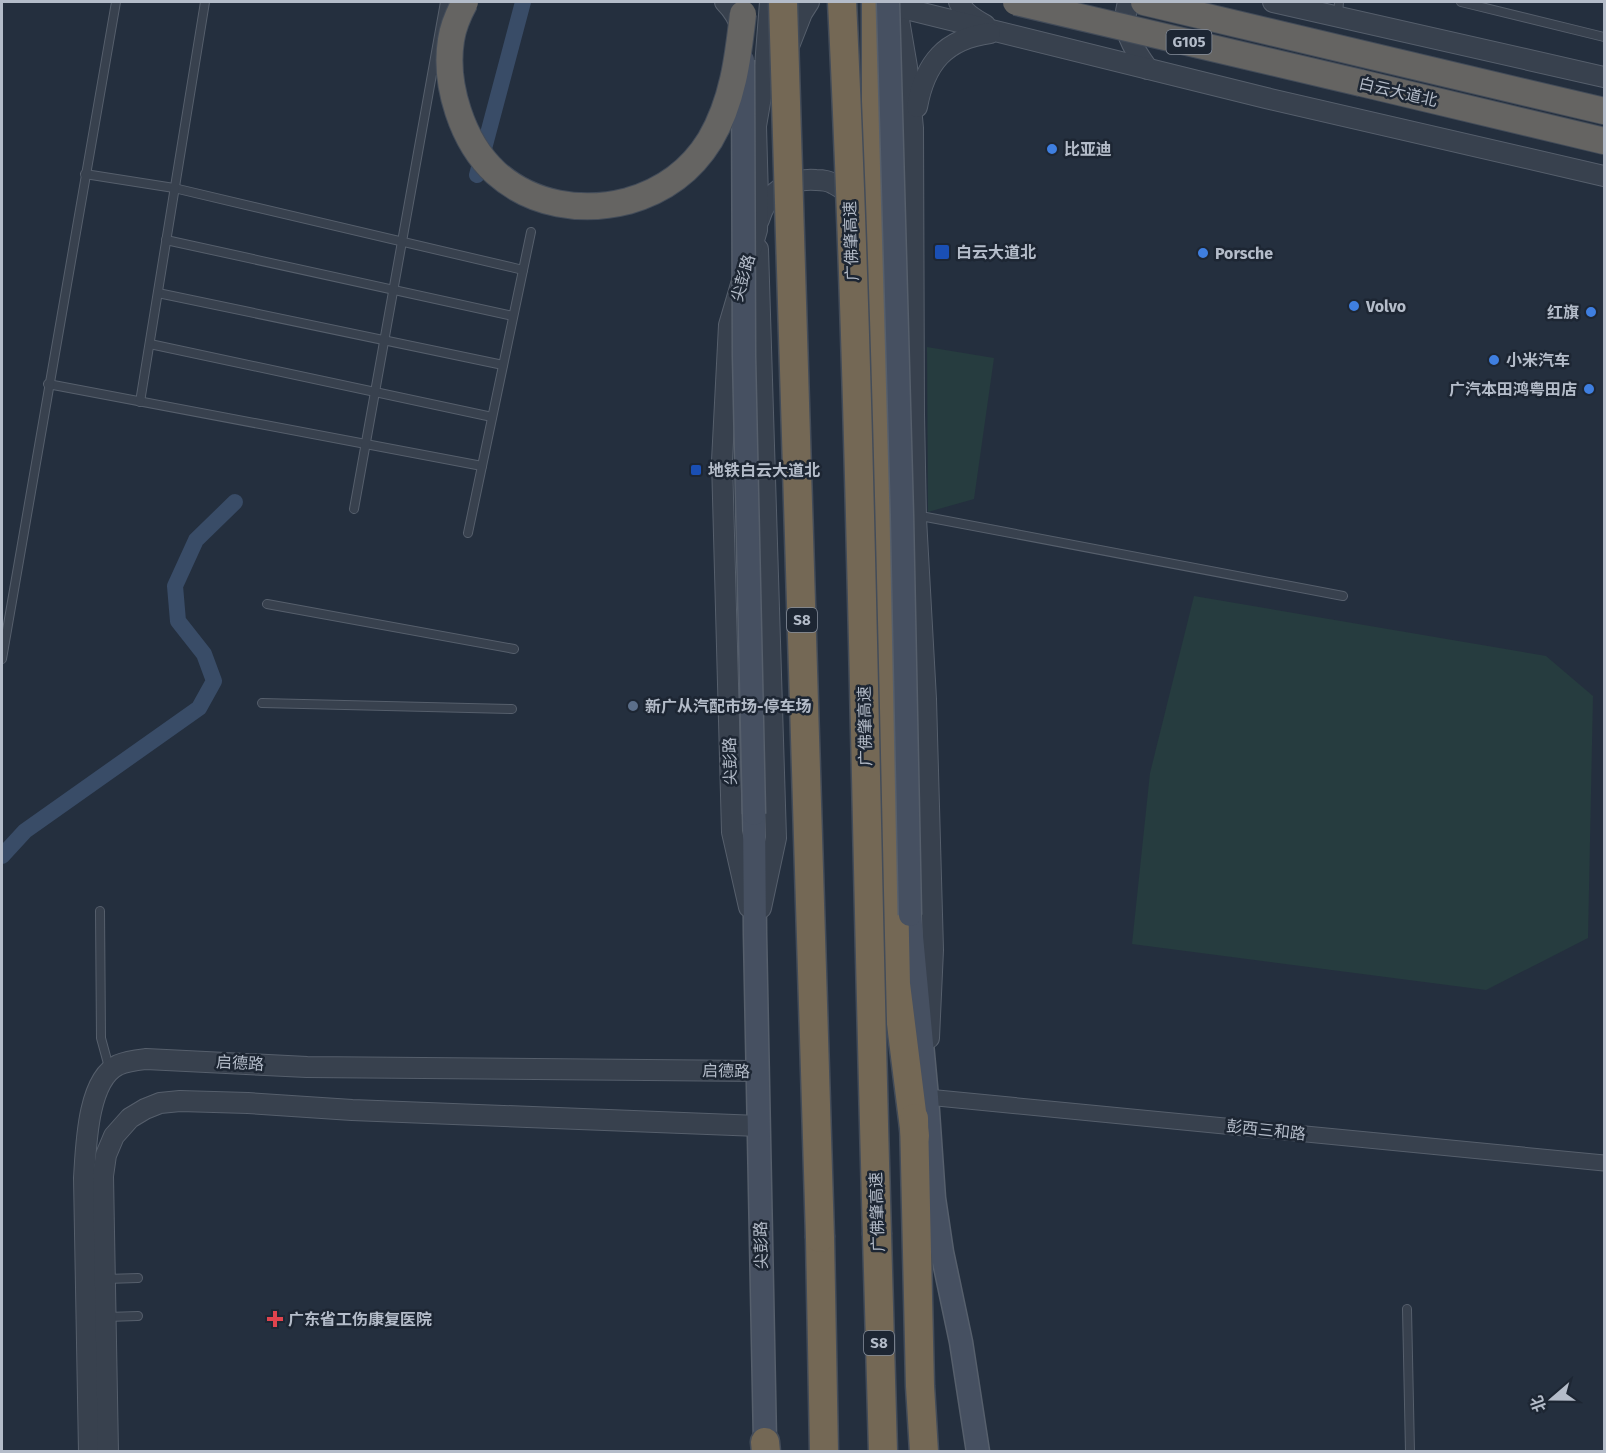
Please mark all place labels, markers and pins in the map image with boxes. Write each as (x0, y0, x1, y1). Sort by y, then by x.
place label: 比亚迪 (1064, 140, 1112, 159)
marker: 比亚迪 (1045, 142, 1059, 156)
marker: 白云大道北 (933, 243, 951, 261)
place label: 白云大道北 (956, 243, 1036, 262)
place label: Porsche (1215, 244, 1273, 263)
marker: Porsche (1196, 246, 1210, 260)
place label: Volvo (1365, 297, 1406, 316)
marker: Volvo (1347, 299, 1361, 313)
place label: 红旗 (1547, 303, 1579, 322)
marker: 红旗 (1584, 305, 1598, 319)
place label: 小米汽车 (1506, 351, 1570, 370)
marker: 小米汽车 (1487, 353, 1501, 367)
place label: 广汽本田鸿粤田店 (1449, 380, 1577, 399)
marker: 广汽本田鸿粤田店 (1582, 382, 1596, 396)
place label: 地铁白云大道北 (708, 461, 820, 480)
marker: 地铁白云大道北 (689, 463, 703, 477)
place label: 新广从汽配市场-停车场 (645, 697, 812, 716)
marker: 新广从汽配市场-停车场 (626, 699, 640, 713)
marker: 广东省工伤康复医院 (266, 1310, 284, 1328)
place label: 广东省工伤康复医院 (288, 1310, 432, 1329)

